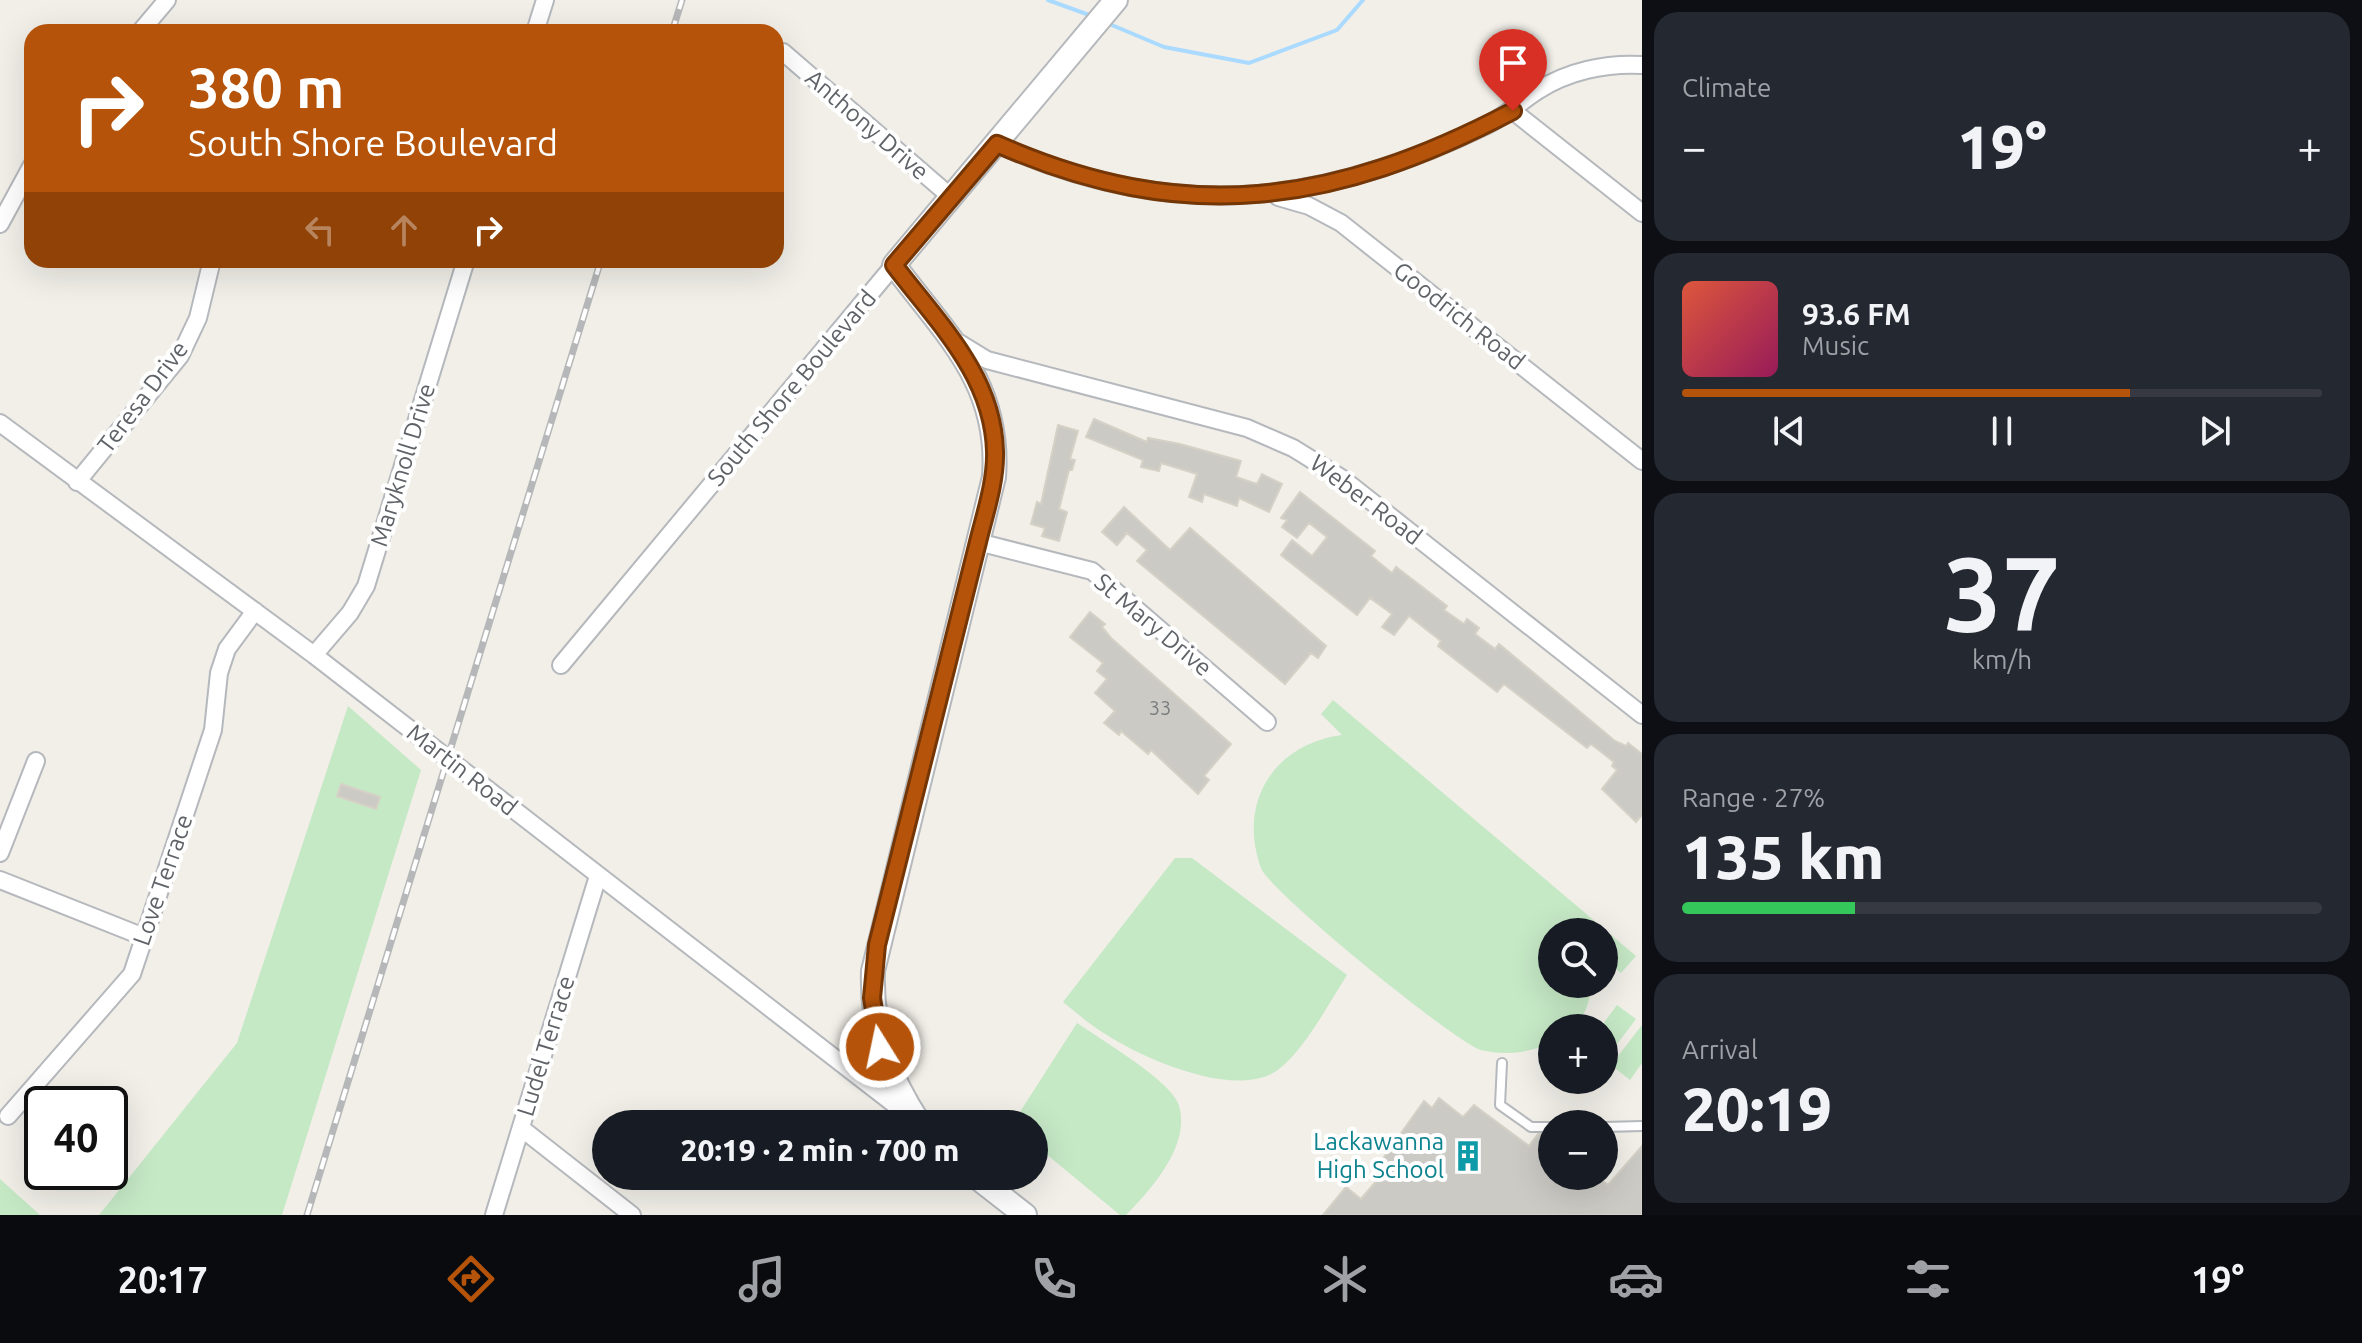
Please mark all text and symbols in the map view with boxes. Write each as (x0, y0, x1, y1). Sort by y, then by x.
pin (1479, 29, 1547, 111)
icon: arrive (1491, 41, 1535, 85)
icon: right (56, 56, 160, 160)
text: 380 m (188, 56, 344, 119)
street label: Anthony Drive (800, 64, 934, 185)
text: Climate (1682, 73, 1771, 102)
text: 19° (1957, 113, 2047, 180)
text: South Shore Boulevard (188, 122, 558, 163)
text: − (1682, 122, 1707, 171)
text: + (2297, 122, 2322, 171)
icon: left (298, 208, 342, 252)
icon: ahead (382, 208, 426, 252)
icon: right (466, 208, 510, 252)
street label: Goodrich Road (1388, 256, 1530, 375)
street label: South Shore Boulevard (702, 284, 881, 491)
text: 93.6 FM (1802, 297, 1911, 331)
text: Music (1802, 331, 1869, 360)
street label: Teresa Drive (92, 336, 193, 458)
street label: Maryknoll Drive (365, 380, 440, 550)
icon: previous (1767, 409, 1811, 453)
icon: pause (1980, 409, 2024, 453)
icon: next (2193, 409, 2237, 453)
street label: Weber Road (1305, 449, 1427, 550)
text: 37 (1943, 534, 2061, 651)
street label: St Mary Drive (1089, 568, 1217, 681)
text: km/h (1972, 645, 2032, 674)
house number: 33 (1149, 696, 1171, 719)
street label: Martin Road (402, 718, 523, 821)
text: Range · 27% (1682, 783, 1825, 812)
street label: Love Terrace (127, 811, 198, 949)
text: 135 km (1682, 823, 1884, 890)
map controls (1538, 918, 1618, 1190)
button: search (1538, 918, 1618, 998)
street label: Ludel Terrace (511, 972, 580, 1119)
position arrow (838, 1005, 922, 1089)
button: + (1538, 1014, 1618, 1094)
text: Arrival (1682, 1035, 1758, 1064)
text: 20:19 (1682, 1075, 1832, 1142)
speed limit sign: 40 (24, 1086, 128, 1190)
button: − (1538, 1110, 1618, 1190)
place label: Lackawanna High School (1313, 1128, 1444, 1183)
text: 20:19 · 2 min · 700 m (681, 1133, 959, 1167)
building icon: Lackawanna High School (1451, 1139, 1485, 1173)
icon: directions (443, 1251, 499, 1307)
icon: music (734, 1251, 790, 1307)
icon: phone (1026, 1251, 1082, 1307)
icon: climate (1317, 1251, 1373, 1307)
icon: car (1608, 1251, 1664, 1307)
icon: filters (1900, 1251, 1956, 1307)
text: 20:17 (118, 1259, 208, 1300)
text: 19° (2191, 1259, 2244, 1300)

